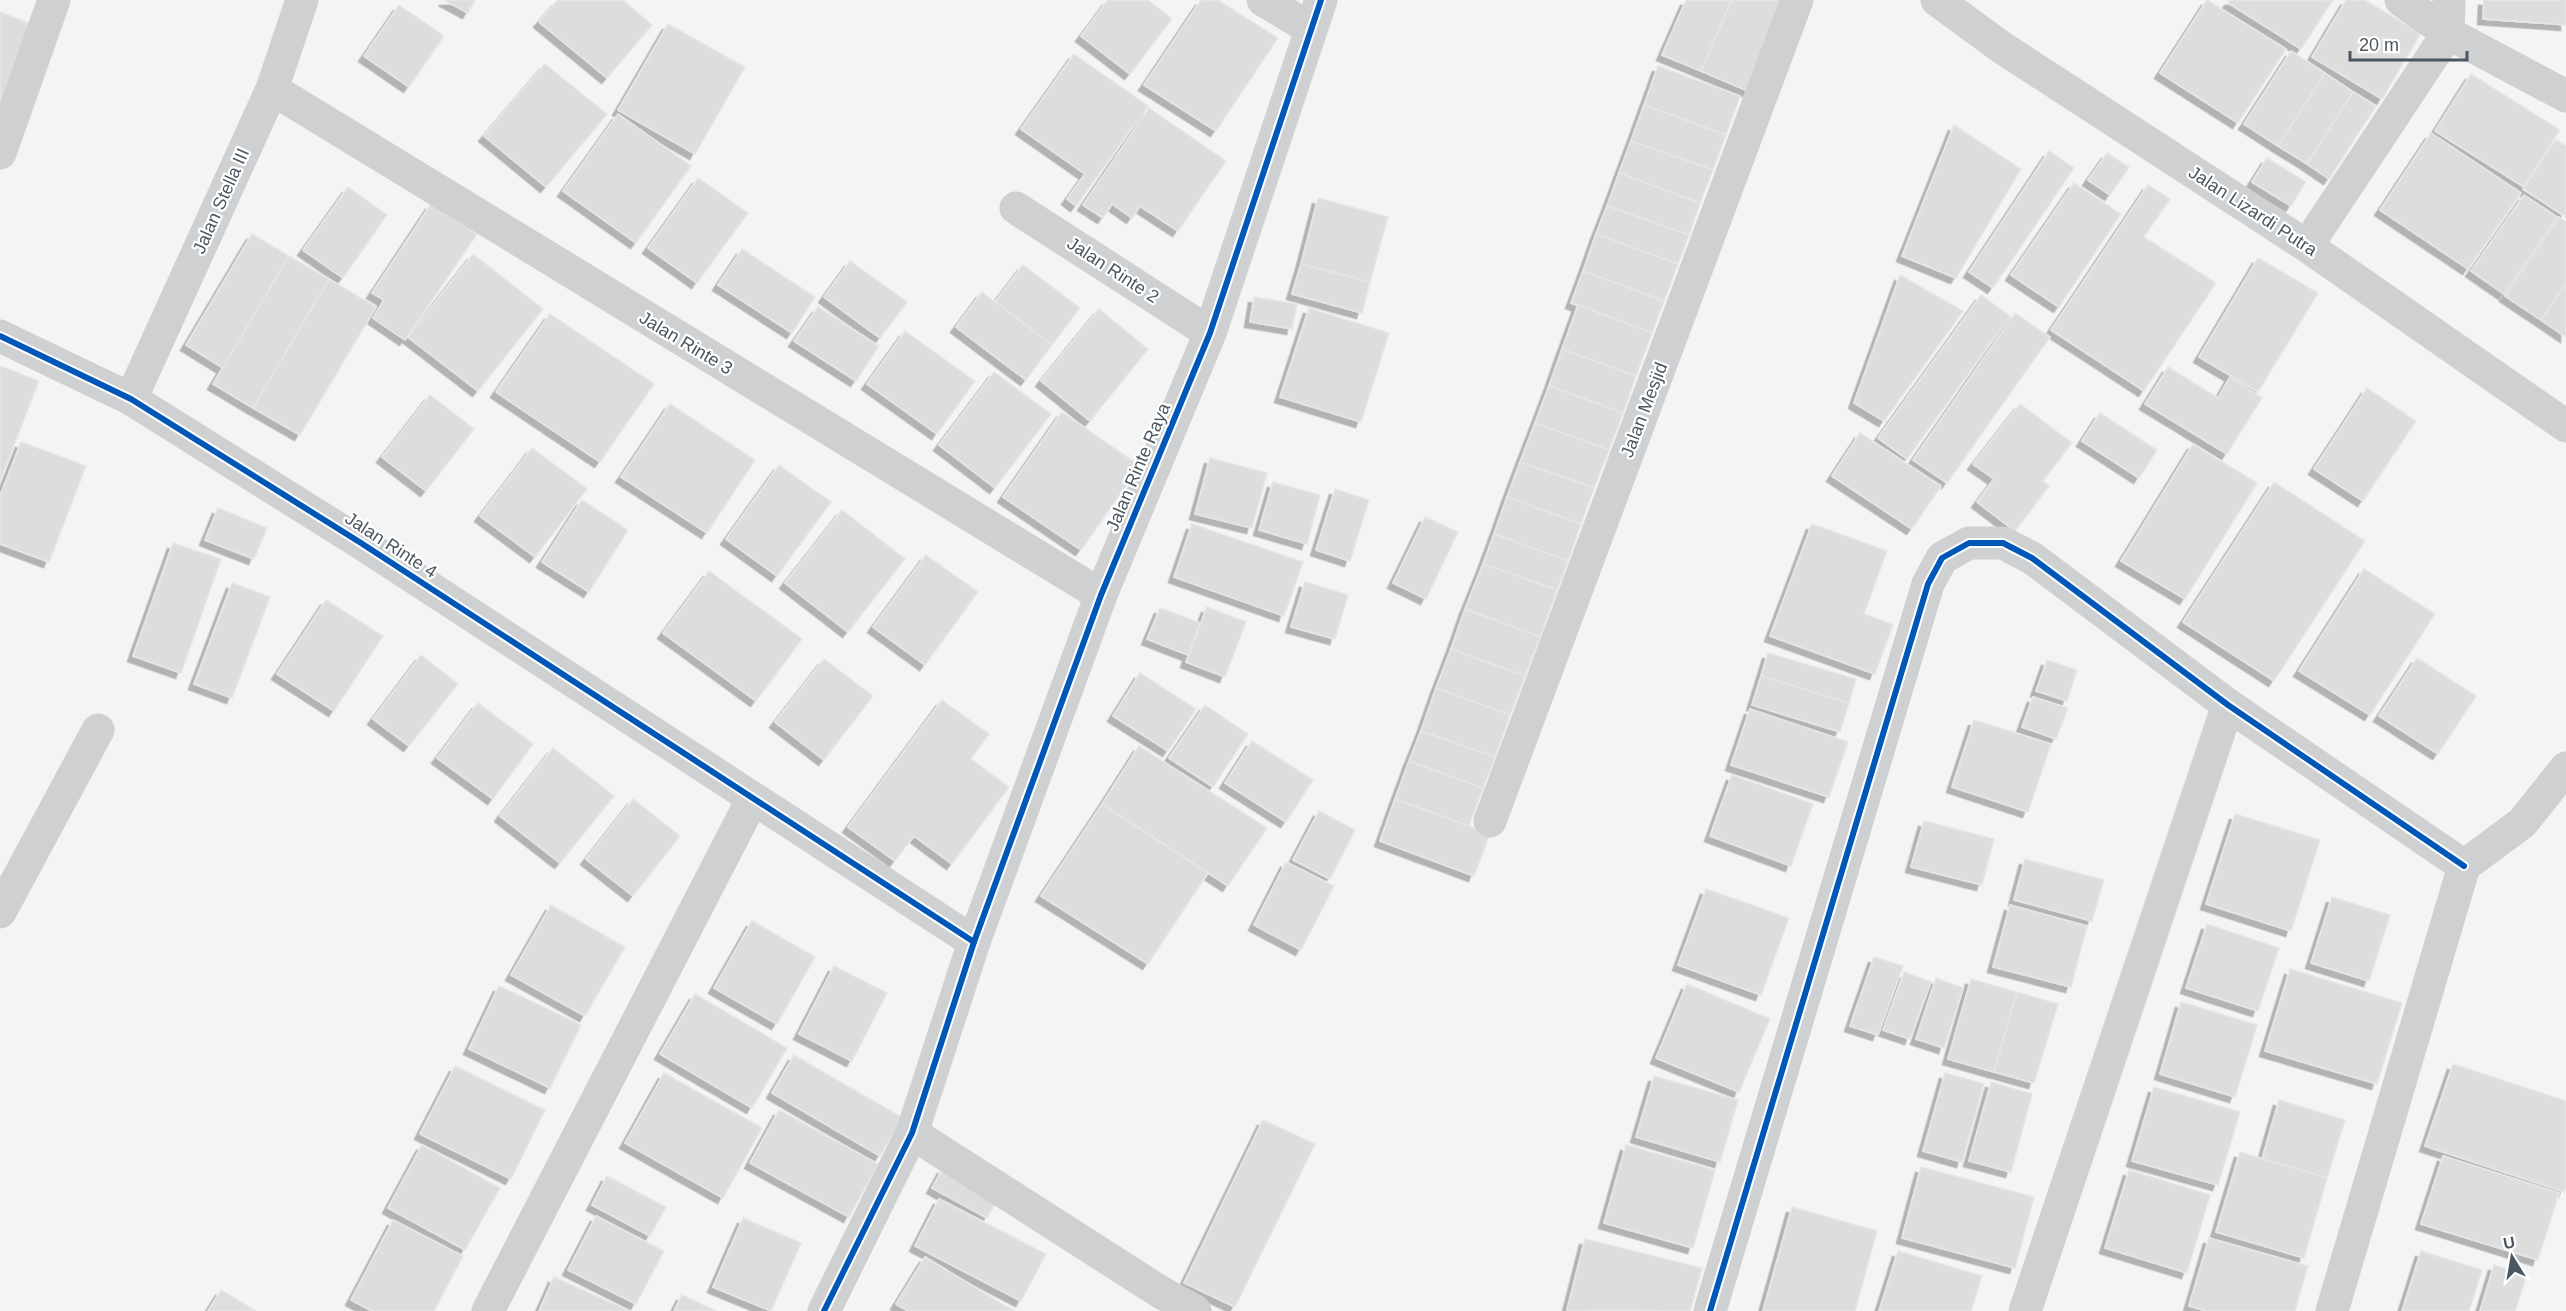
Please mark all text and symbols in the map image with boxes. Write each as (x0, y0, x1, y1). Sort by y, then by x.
scale bar (2350, 24, 2467, 62)
text: 20 m (2359, 35, 2399, 55)
street label: Jalan Stella III (189, 145, 253, 257)
street label: Jalan Lizardi Putra (2185, 162, 2322, 261)
street label: Jalan Rinte 2 (1063, 233, 1163, 307)
street label: Jalan Rinte 3 (636, 307, 736, 379)
street label: Jalan Mesjid (1617, 360, 1671, 460)
street label: Jalan Rinte Raya (1102, 399, 1174, 534)
street label: Jalan Rinte 4 (341, 508, 441, 582)
north arrow (2482, 1227, 2542, 1287)
text: U (2502, 1233, 2517, 1252)

